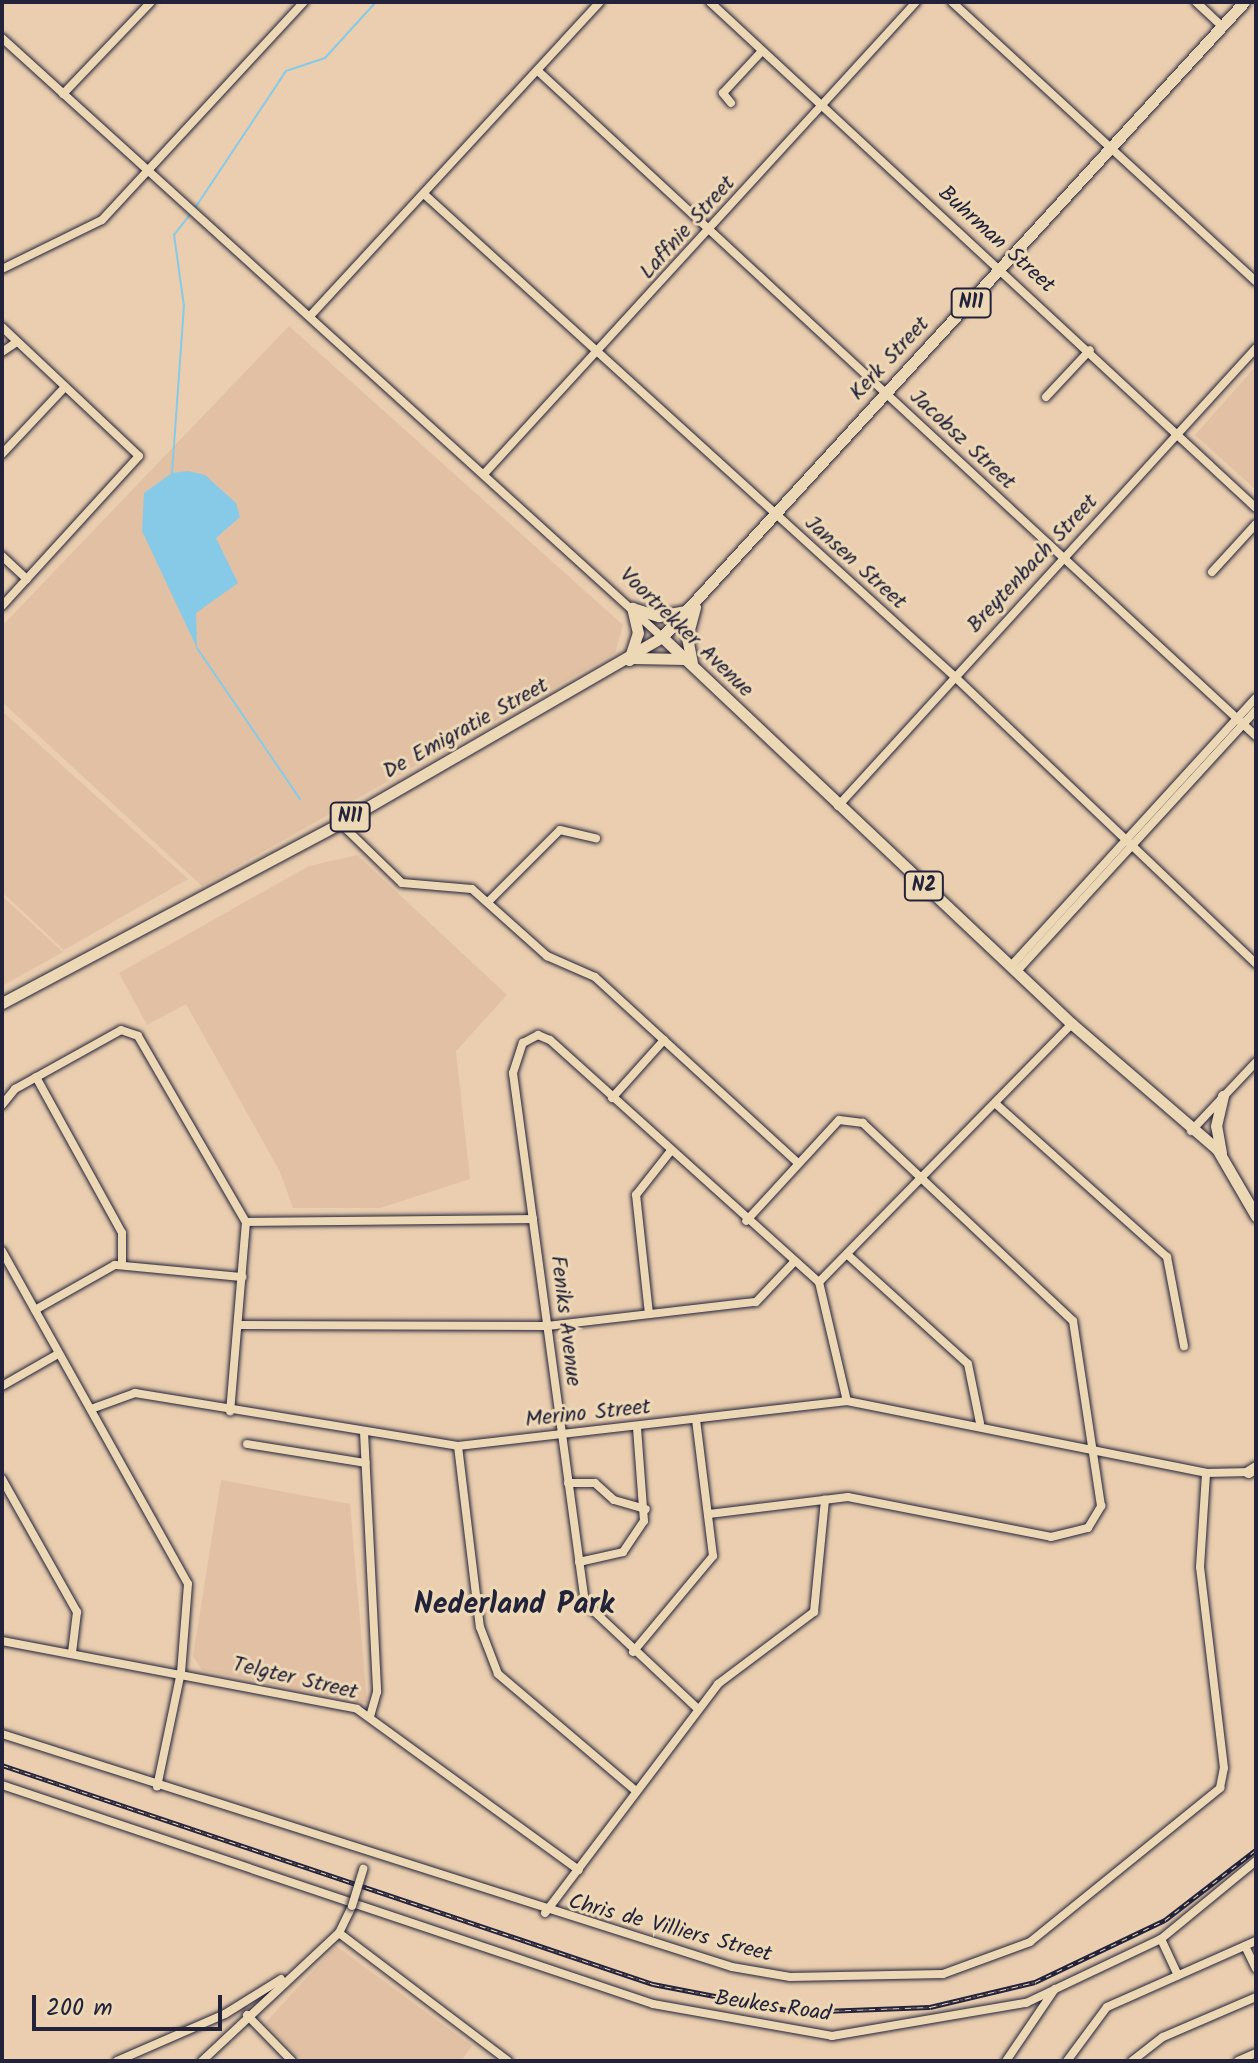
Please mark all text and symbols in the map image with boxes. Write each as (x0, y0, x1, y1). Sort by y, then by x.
street label: Laffnie Street (635, 171, 741, 285)
street label: Buhrman Street (932, 181, 1060, 299)
road number: N11 (949, 287, 993, 319)
street label: Kerk Street (845, 312, 935, 406)
street label: Jacobsz Street (903, 384, 1021, 496)
street label: Breytenbach Street (962, 489, 1104, 639)
street label: Jansen Street (799, 510, 911, 616)
street label: Voortrekker Avenue (614, 562, 758, 704)
street label: De Emigratie Street (379, 673, 553, 785)
road number: N11 (328, 801, 372, 833)
road number: N2 (902, 870, 946, 902)
street label: Feniks Avenue (544, 1254, 586, 1388)
street label: Merino Street (524, 1394, 652, 1434)
district label: Nederland Park (414, 1587, 614, 1623)
street label: Telgter Street (230, 1652, 360, 1706)
street label: Chris de Villiers Street (565, 1889, 775, 1969)
scale bar (36, 1979, 226, 2029)
street label: Beukes Road (713, 1986, 833, 2028)
text: 200 m (46, 1989, 113, 2028)

